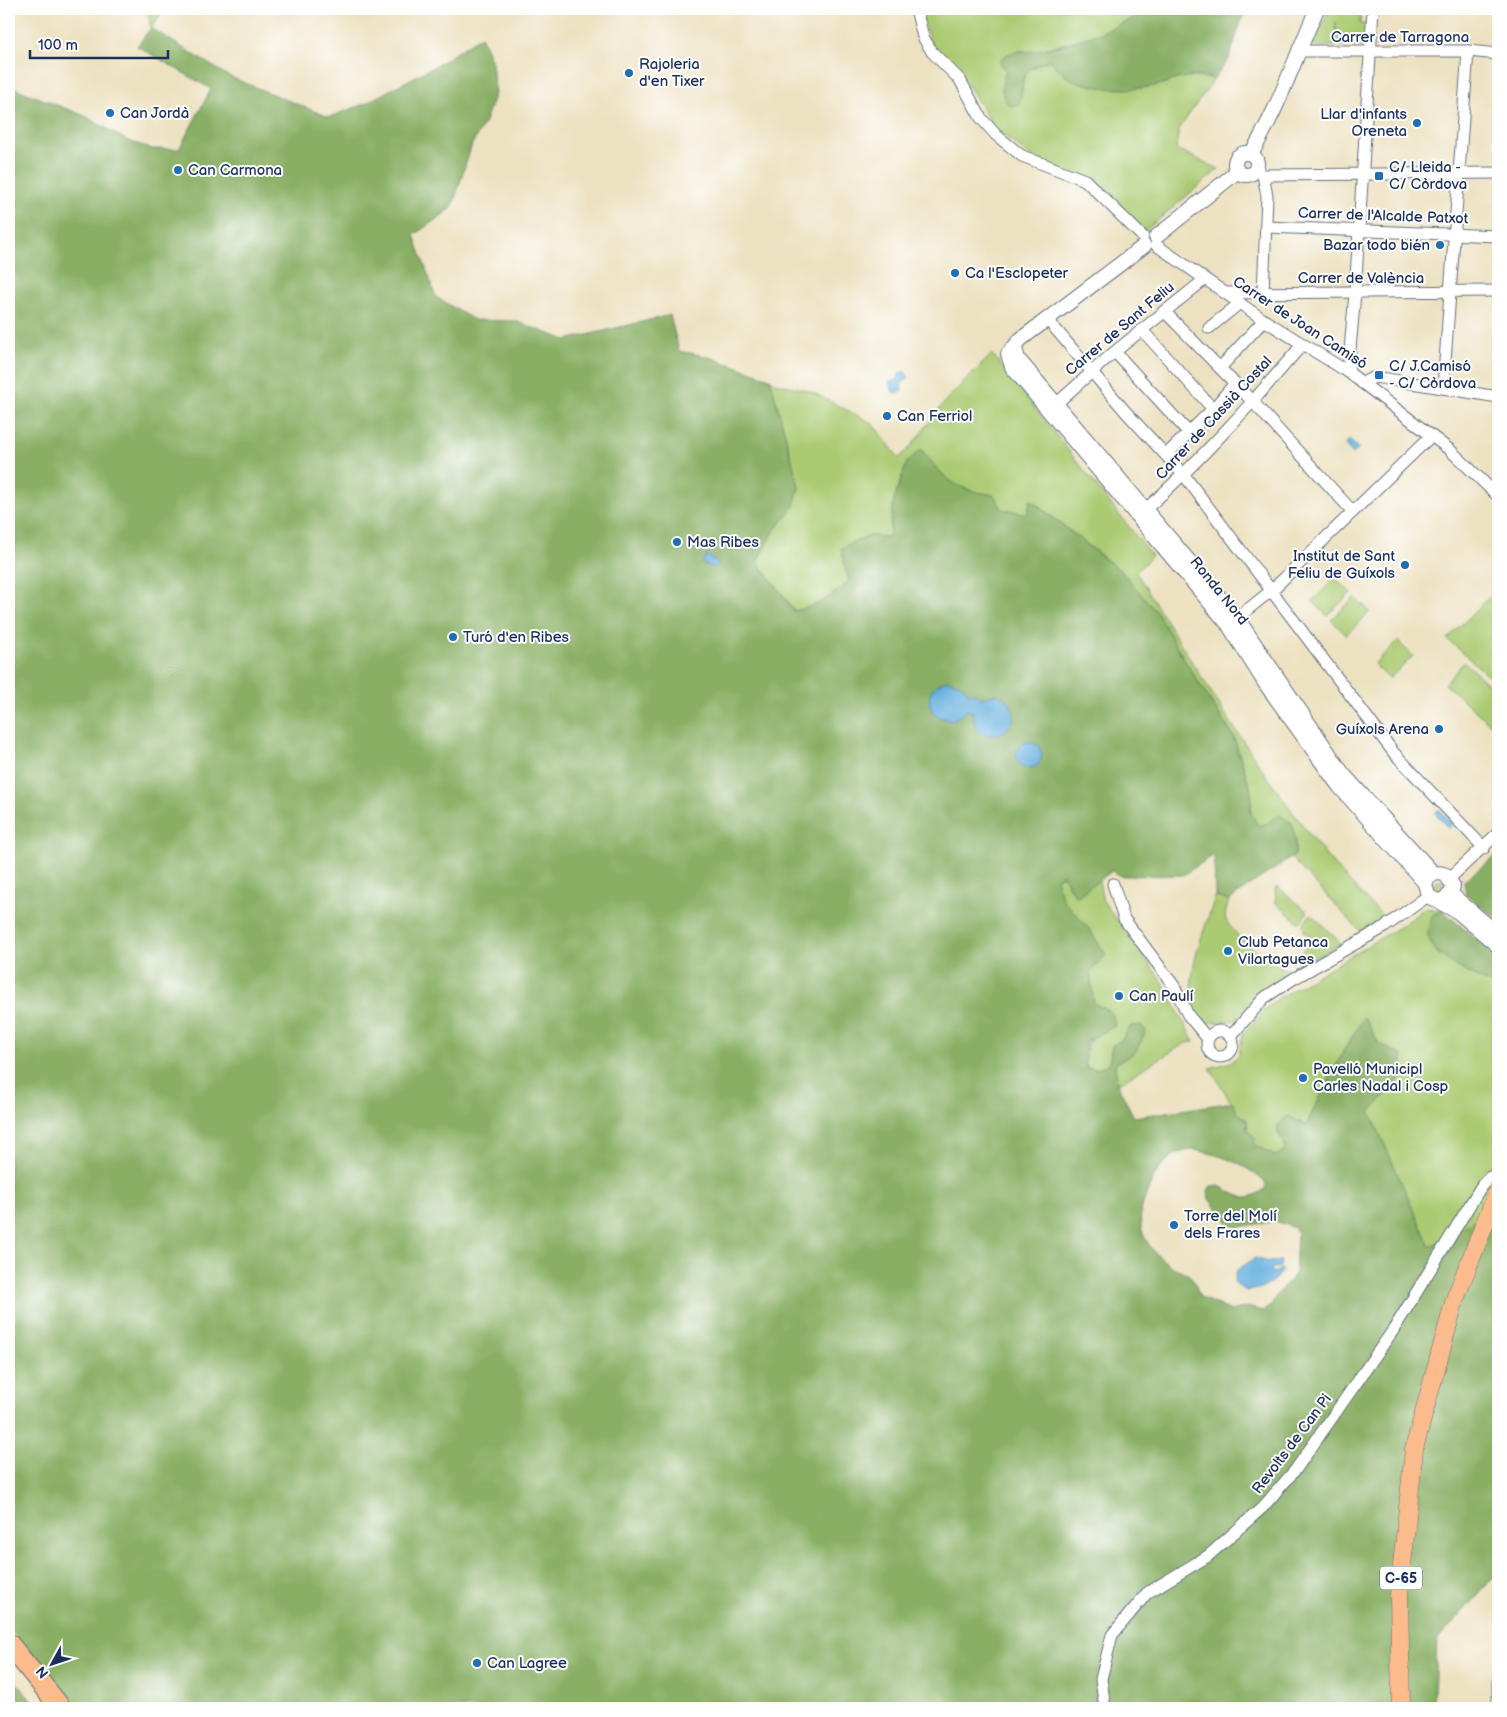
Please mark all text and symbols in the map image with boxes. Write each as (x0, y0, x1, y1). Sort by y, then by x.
scale bar (30, 28, 168, 60)
street label: Carrer de Tarragona (1331, 28, 1469, 47)
text: 100 m (38, 36, 78, 55)
place label: Rajoleria d'en Tixer (639, 55, 705, 91)
marker: Rajoleria d'en Tixer (623, 67, 635, 79)
place label: Can Jordà (120, 104, 189, 123)
place label: Llar d'infants Oreneta (1320, 105, 1408, 141)
marker: Can Jordà (104, 107, 116, 119)
marker: Llar d'infants Oreneta (1411, 117, 1423, 129)
place label: C/ Lleida - C/ Còrdova (1389, 158, 1467, 194)
place label: Can Carmona (188, 161, 282, 180)
marker: Can Carmona (172, 164, 184, 176)
marker: C/ Lleida - C/ Còrdova (1373, 170, 1385, 182)
street label: Carrer de l'Alcalde Patxot (1297, 204, 1469, 228)
place label: Bazar todo bién (1323, 236, 1430, 255)
marker: Bazar todo bién (1434, 239, 1446, 251)
place label: Ca l'Esclopeter (965, 264, 1069, 283)
marker: Ca l'Esclopeter (949, 267, 961, 279)
street label: Carrer de València (1298, 269, 1424, 288)
street label: Carrer de Joan Camisó (1229, 272, 1371, 374)
street label: Carrer de Sant Feliu (1062, 278, 1178, 380)
street label: Carrer de Cassià Costal (1152, 352, 1276, 484)
place label: C/ J.Camisó - C/ Còrdova (1389, 357, 1476, 393)
marker: C/ J.Camisó - C/ Còrdova (1373, 369, 1385, 381)
place label: Can Ferriol (897, 407, 972, 426)
marker: Can Ferriol (881, 410, 893, 422)
place label: Mas Ribes (687, 533, 759, 552)
marker: Mas Ribes (671, 536, 683, 548)
place label: Institut de Sant Feliu de Guíxols (1288, 547, 1396, 583)
street label: Ronda Nord (1186, 553, 1252, 629)
marker: Institut de Sant Feliu de Guíxols (1399, 559, 1411, 571)
place label: Turó d'en Ribes (463, 628, 570, 647)
marker: Turó d'en Ribes (447, 631, 459, 643)
place label: Guíxols Arena (1336, 720, 1429, 739)
marker: Guíxols Arena (1433, 723, 1445, 735)
place label: Club Petanca Vilartagues (1238, 933, 1328, 969)
marker: Club Petanca Vilartagues (1222, 945, 1234, 957)
place label: Can Paulí (1129, 987, 1194, 1006)
marker: Can Paulí (1113, 990, 1125, 1002)
place label: Pavelló Municipl Carles Nadal i Cosp (1313, 1060, 1449, 1096)
marker: Pavelló Municipl Carles Nadal i Cosp (1297, 1072, 1309, 1084)
place label: Torre del Molí dels Frares (1184, 1207, 1277, 1243)
marker: Torre del Molí dels Frares (1168, 1219, 1180, 1231)
street label: Revolts de Can Pi (1248, 1390, 1336, 1498)
road number: C-65 (1380, 1566, 1422, 1590)
north arrow (28, 1640, 78, 1690)
place label: Can Lagree (487, 1654, 567, 1673)
marker: Can Lagree (471, 1657, 483, 1669)
text: N (33, 1663, 52, 1682)

